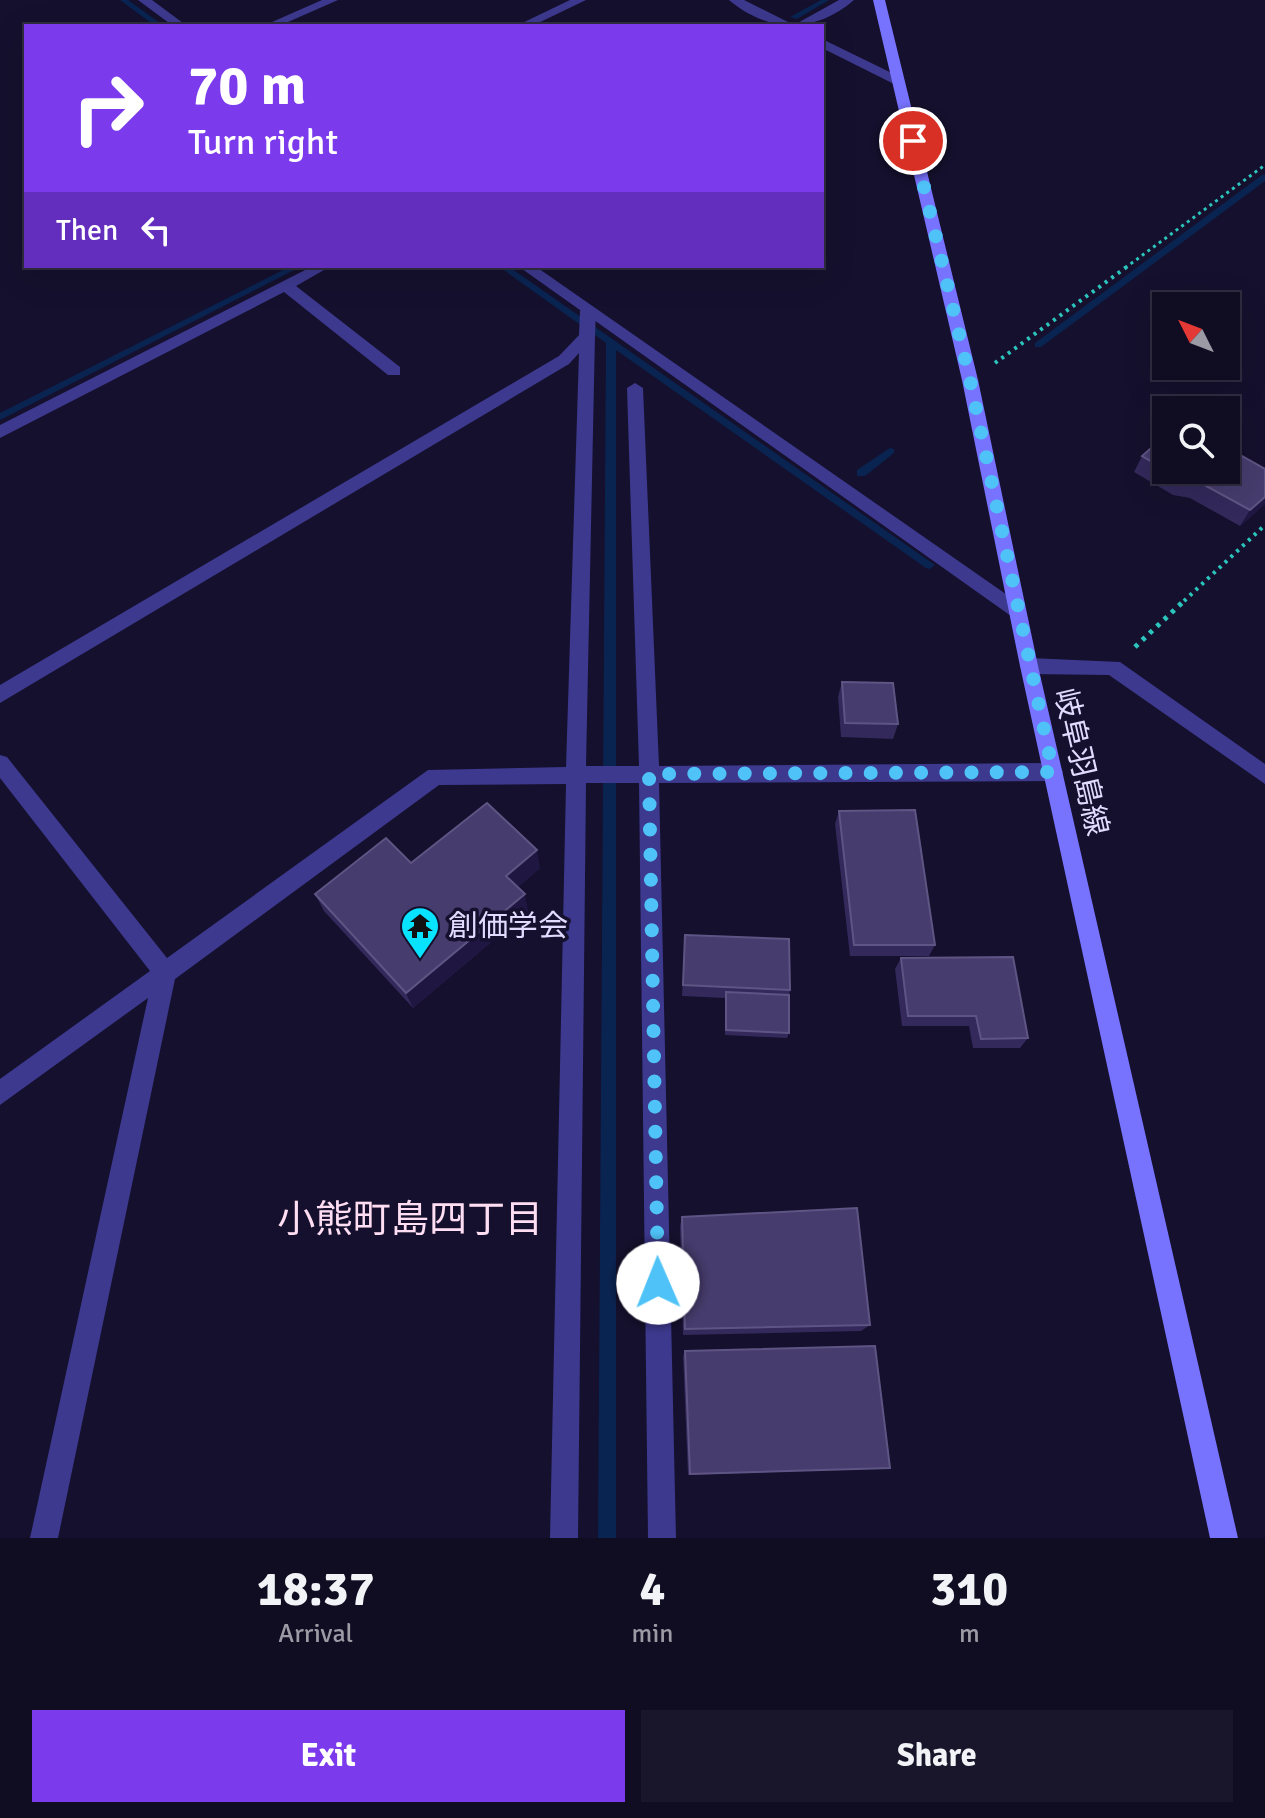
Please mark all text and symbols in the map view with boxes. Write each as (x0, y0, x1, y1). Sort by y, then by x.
text: 70 m (188, 51, 306, 120)
icon: right (56, 56, 160, 160)
pin (879, 107, 947, 175)
icon: arrive (891, 119, 935, 163)
text: Turn right (188, 120, 338, 165)
icon: left (134, 208, 178, 252)
text: Then (56, 212, 118, 249)
north arrow (1152, 292, 1240, 380)
map controls (1152, 292, 1240, 484)
button: search (1152, 396, 1240, 484)
street label: 岐阜羽島線 (1046, 685, 1116, 839)
temple icon: 創価学会 (399, 905, 441, 960)
place label: 創価学会 (448, 908, 568, 945)
district label: 小熊町島四丁目 (277, 1196, 543, 1243)
position arrow (616, 1241, 700, 1325)
text: 18:37 (257, 1560, 375, 1619)
text: 4 (640, 1560, 665, 1619)
text: 310 (930, 1560, 1008, 1619)
text: Arrival (278, 1618, 353, 1650)
text: min (632, 1618, 674, 1650)
text: m (959, 1618, 980, 1650)
button: Exit (32, 1710, 625, 1802)
button: Share (641, 1710, 1233, 1802)

